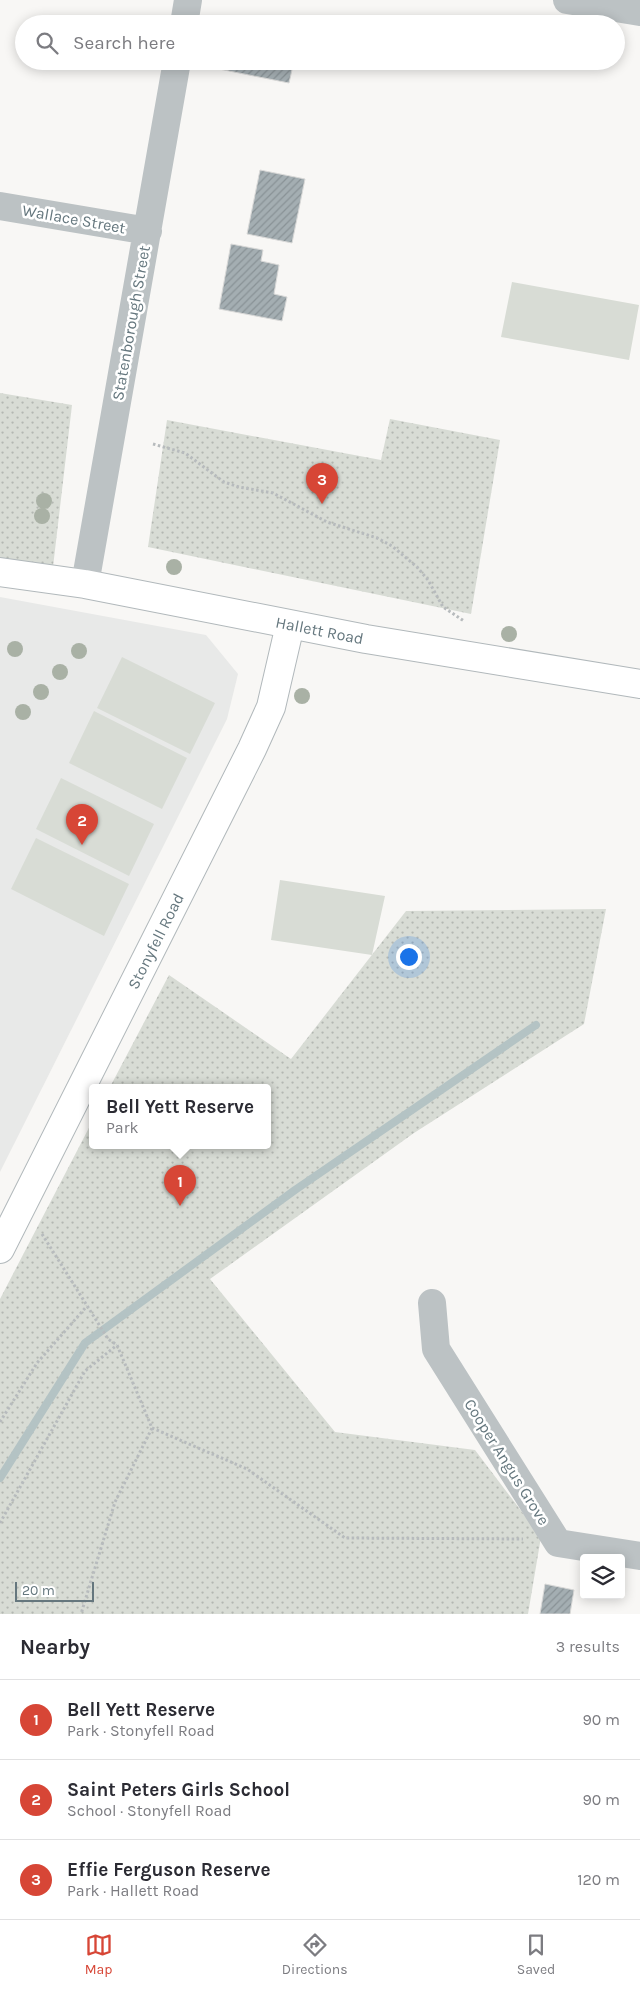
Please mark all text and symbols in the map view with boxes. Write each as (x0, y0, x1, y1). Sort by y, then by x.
search box (15, 15, 625, 70)
icon: search (33, 29, 61, 57)
text: Search here (73, 32, 175, 54)
street label: Wallace Street (21, 201, 127, 237)
street label: Statenborough Street (108, 244, 154, 402)
pin: 3 (306, 463, 338, 504)
street label: Hallett Road (274, 612, 365, 648)
pin: 2 (66, 804, 98, 845)
street label: Stonyfell Road (123, 890, 187, 992)
your location (396, 944, 422, 970)
popup (89, 1084, 271, 1149)
text: Bell Yett Reserve (106, 1096, 254, 1118)
text: Park (106, 1118, 138, 1137)
pin: 1 (164, 1165, 196, 1206)
street label: Cooper Angus Grove (460, 1395, 554, 1529)
map controls (580, 1554, 625, 1599)
button: layers (580, 1554, 625, 1599)
scale bar (15, 1579, 94, 1602)
text: 20 m (22, 1582, 55, 1599)
text: Nearby (20, 1635, 90, 1659)
text: 3 results (556, 1637, 620, 1656)
text: Bell Yett Reserve (67, 1699, 215, 1721)
text: 1 (33, 1710, 39, 1729)
text: 90 m (582, 1710, 620, 1729)
text: Park · Stonyfell Road (67, 1721, 215, 1740)
text: Saint Peters Girls School (67, 1779, 290, 1801)
text: 2 (31, 1790, 41, 1809)
text: 90 m (582, 1790, 620, 1809)
text: School · Stonyfell Road (67, 1801, 232, 1820)
text: Effie Ferguson Reserve (67, 1859, 271, 1881)
text: 3 (31, 1870, 41, 1889)
text: 120 m (577, 1870, 620, 1889)
text: Park · Hallett Road (67, 1881, 199, 1900)
tab: Map (85, 1931, 113, 1978)
tab: Directions (282, 1931, 348, 1978)
tab: Saved (517, 1931, 555, 1978)

